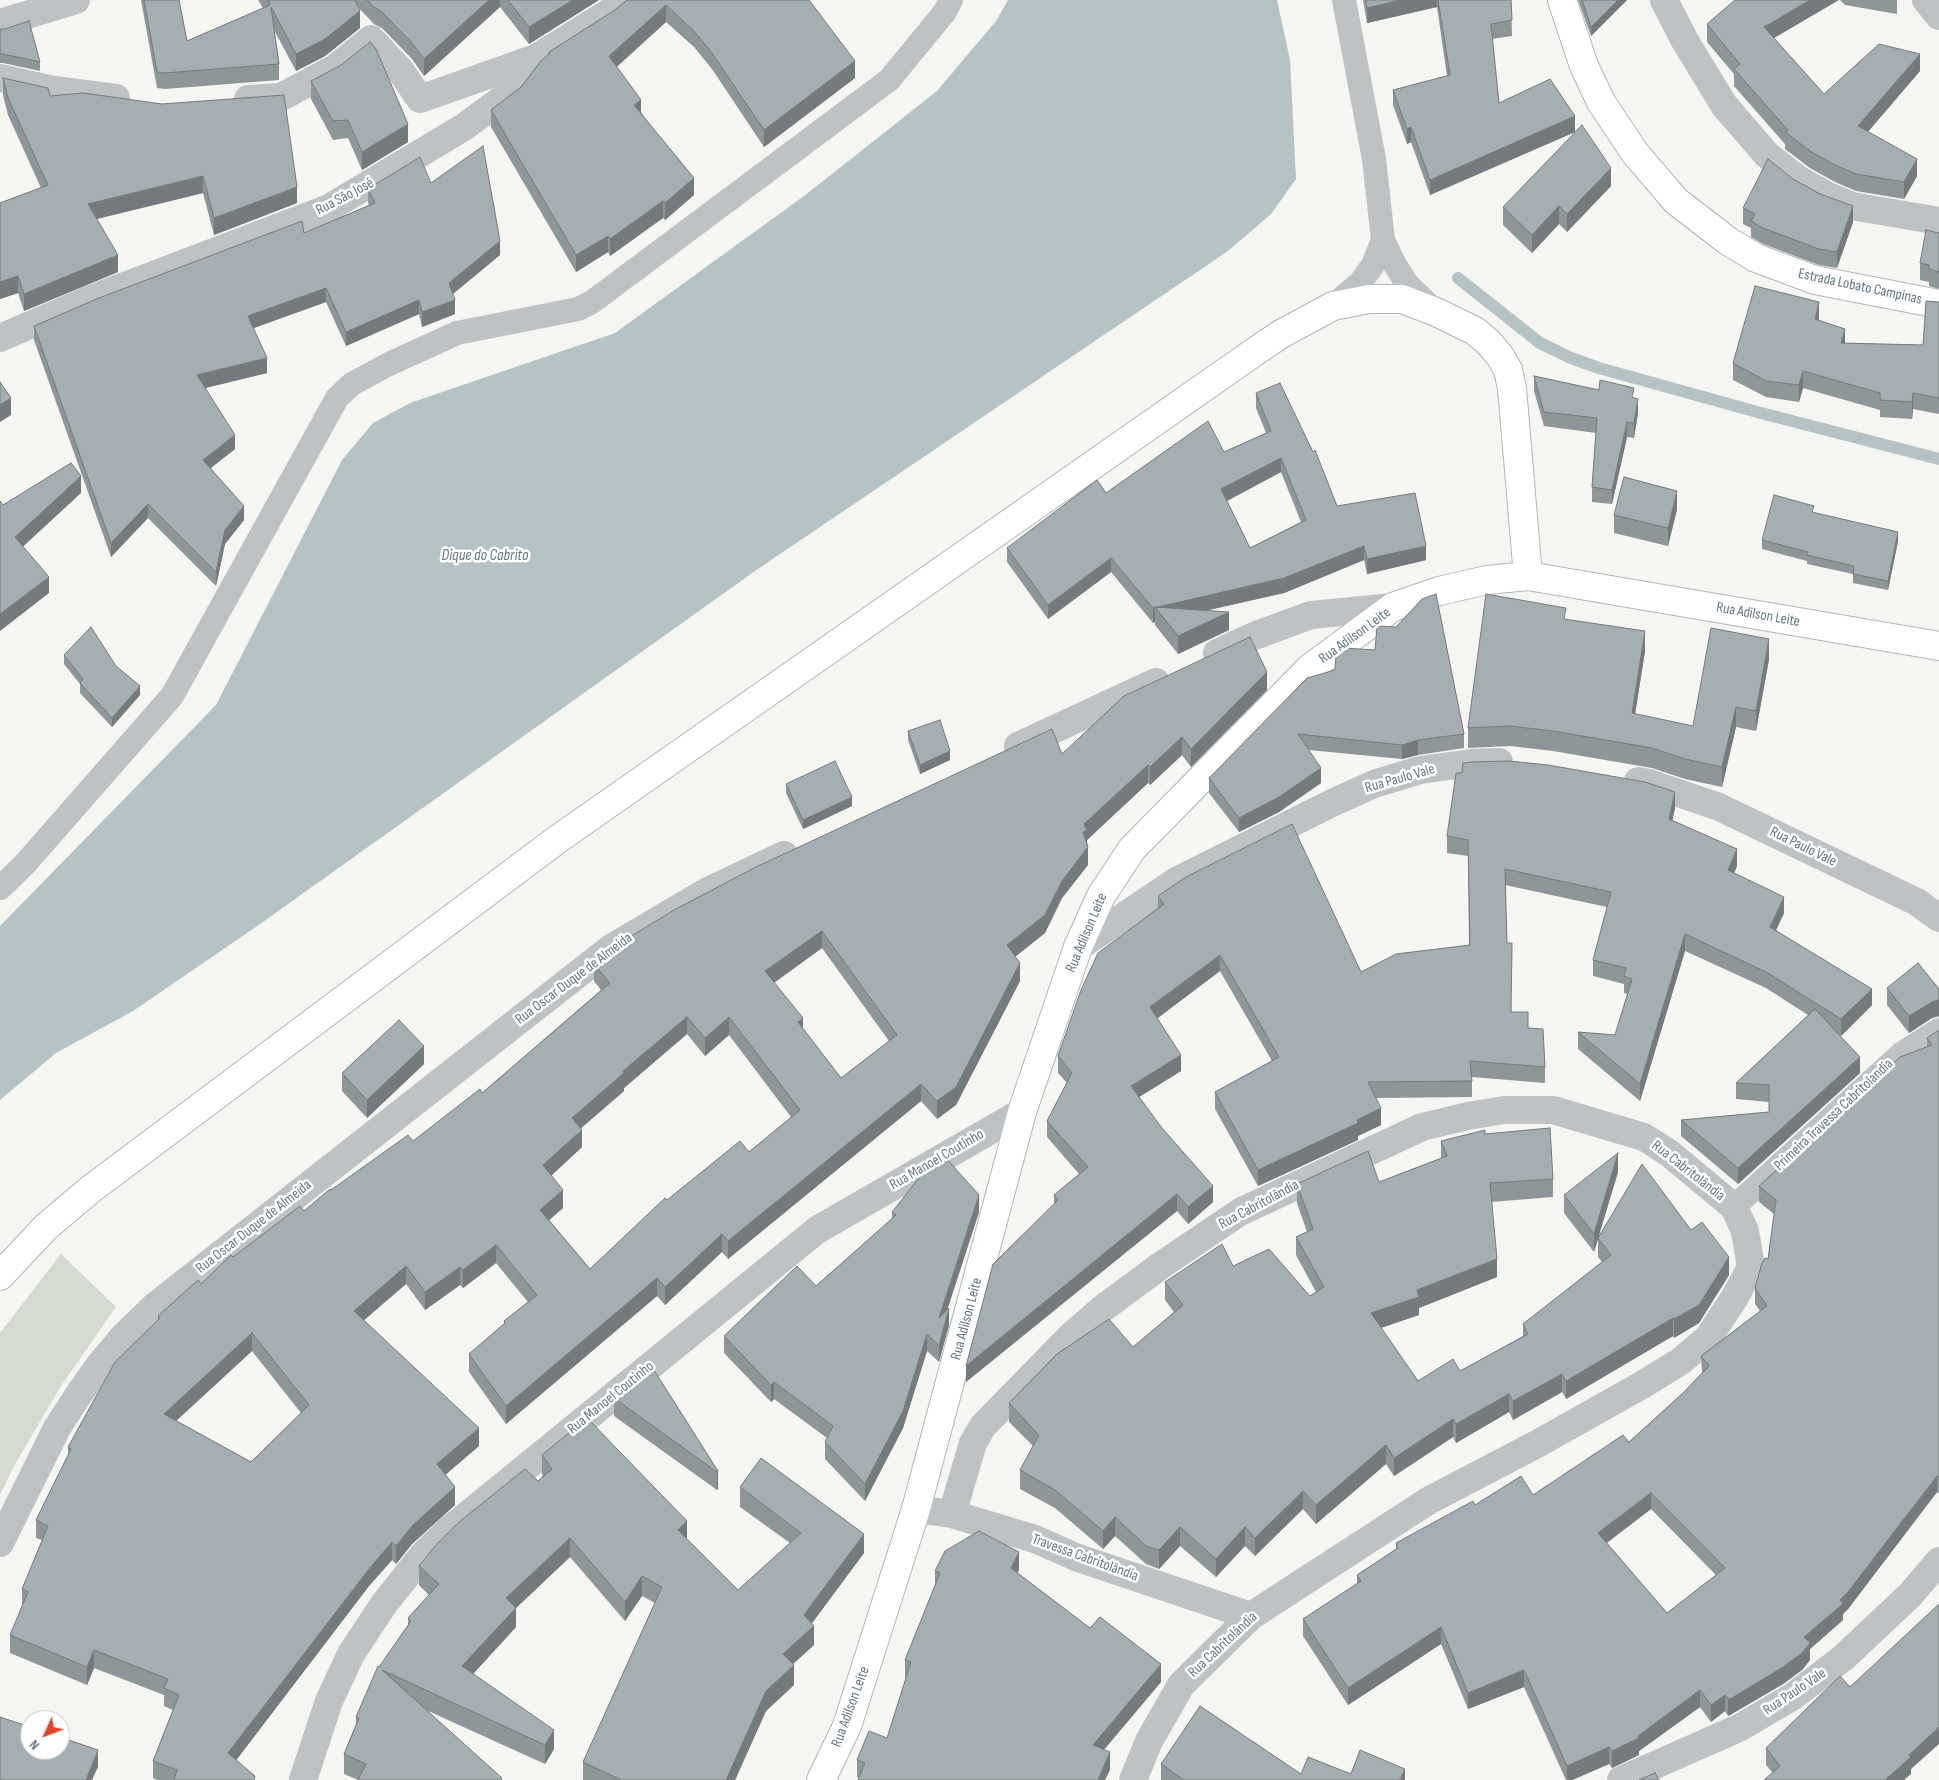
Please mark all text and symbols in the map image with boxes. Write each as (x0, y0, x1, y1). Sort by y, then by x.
street label: Rua Sâo José (313, 174, 377, 220)
street label: Estrada Lobato Campinas (1796, 265, 1924, 309)
water label: Dique do Cabrito (441, 546, 529, 566)
street label: Rua Adilson Leite (1715, 599, 1801, 631)
street label: Rua Adilson Leite (1316, 604, 1394, 668)
street label: Rua Paulo Vale (1363, 760, 1437, 798)
street label: Rua Paulo Vale (1767, 823, 1839, 871)
street label: Rua Adilson Leite (1062, 891, 1112, 975)
street label: Rua Oscar Duque de Almeida (512, 929, 636, 1029)
street label: Primeira Travessa Cabritolandia (1771, 1055, 1897, 1175)
street label: Rua Manoel Coutinho (887, 1126, 987, 1194)
street label: Rua Cabritolândia (1648, 1137, 1728, 1205)
street label: Rua Oscar Duque de Almeida (193, 1176, 315, 1278)
street label: Rua Cabritolândia (1216, 1176, 1302, 1234)
street label: Rua Adilson Leite (947, 1276, 987, 1362)
street label: Rua Manoel Coutinho (564, 1358, 658, 1438)
street label: Travessa Cabritolândia (1029, 1530, 1141, 1586)
street label: Rua Cabritolândia (1185, 1608, 1261, 1682)
street label: Rua Adilson Leite (828, 1664, 874, 1750)
street label: Rua Paulo Vale (1760, 1664, 1830, 1720)
north arrow (20, 1710, 70, 1760)
text: N (26, 1736, 43, 1753)

